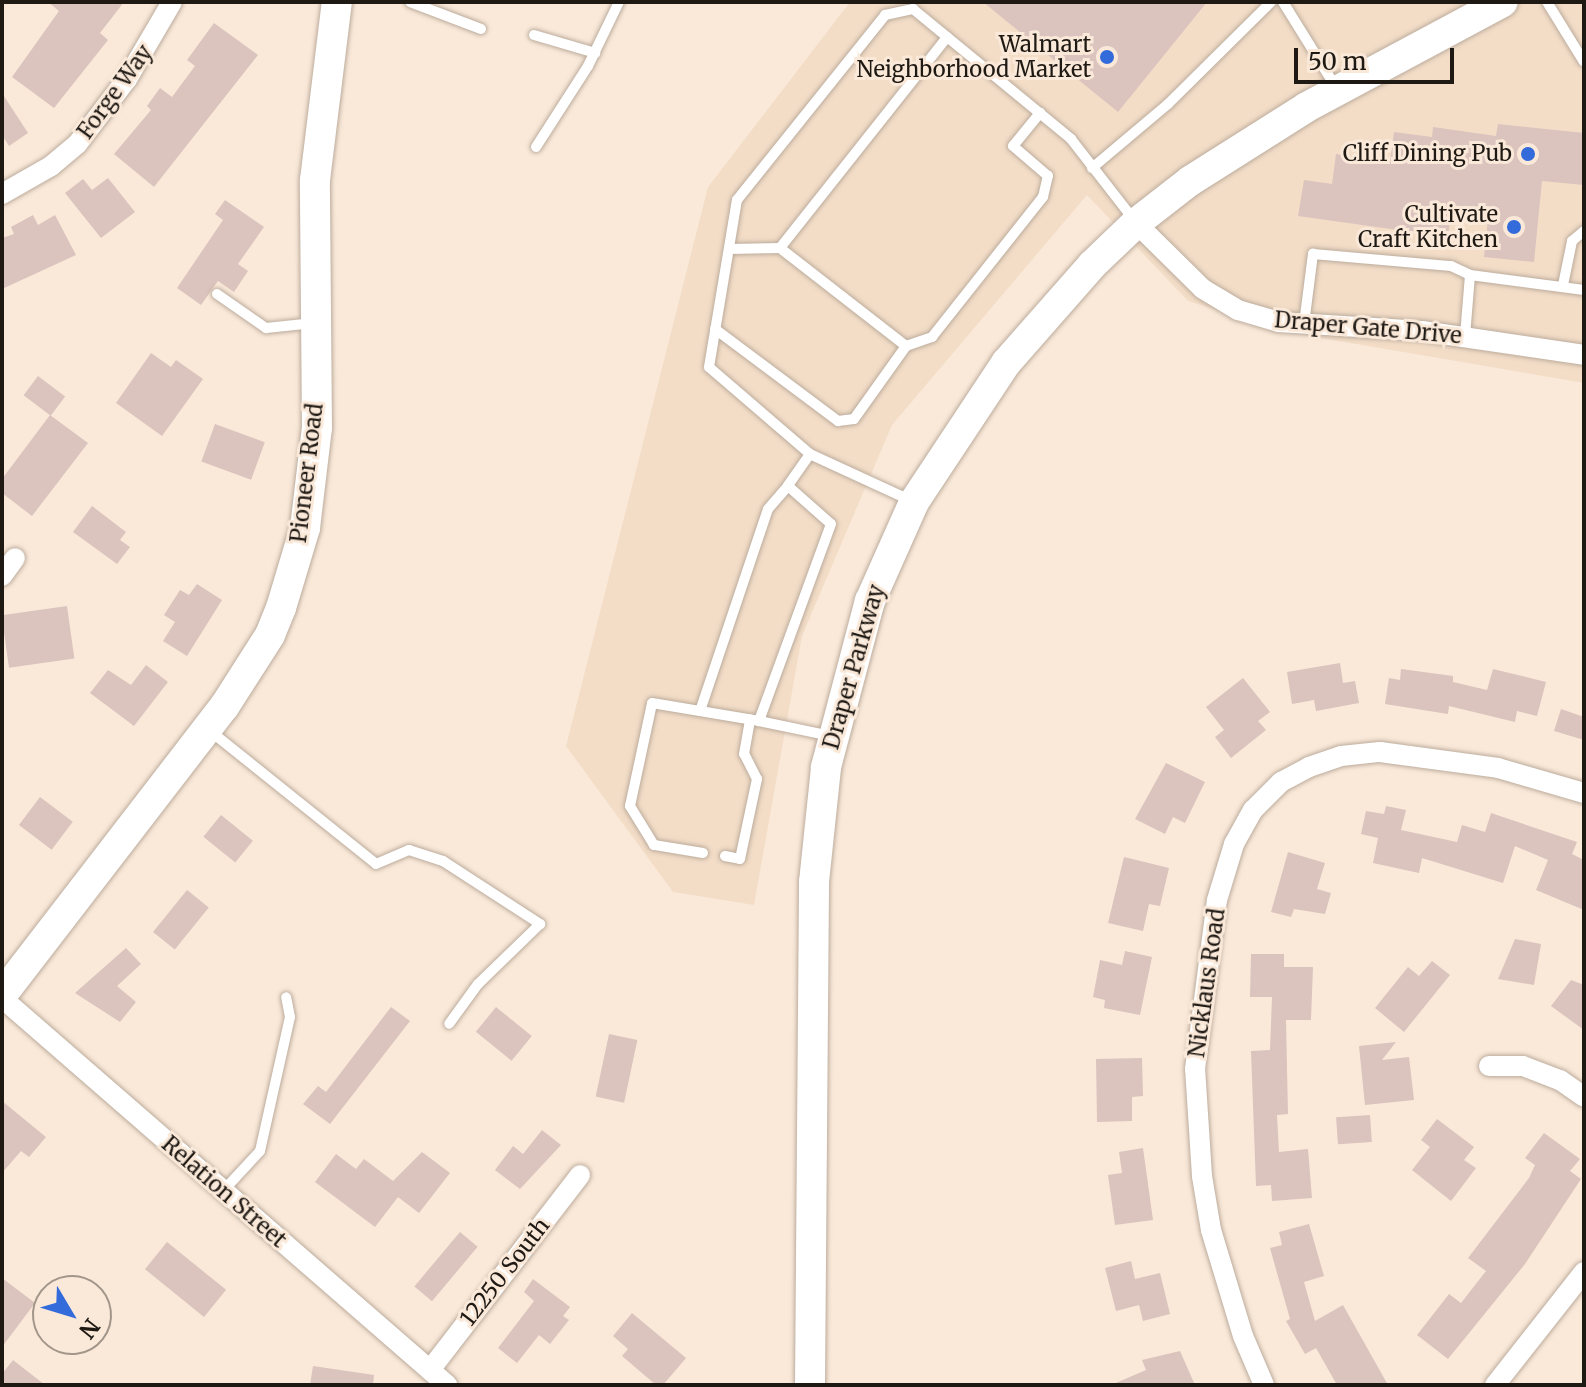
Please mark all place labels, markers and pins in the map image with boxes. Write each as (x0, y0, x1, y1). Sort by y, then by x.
place label: Walmart Neighborhood Market (857, 31, 1091, 82)
marker: Walmart Neighborhood Market (1098, 48, 1116, 66)
place label: Cliff Dining Pub (1343, 141, 1512, 167)
marker: Cliff Dining Pub (1519, 145, 1537, 163)
place label: Cultivate Craft Kitchen (1358, 201, 1498, 252)
marker: Cultivate Craft Kitchen (1505, 218, 1523, 236)

